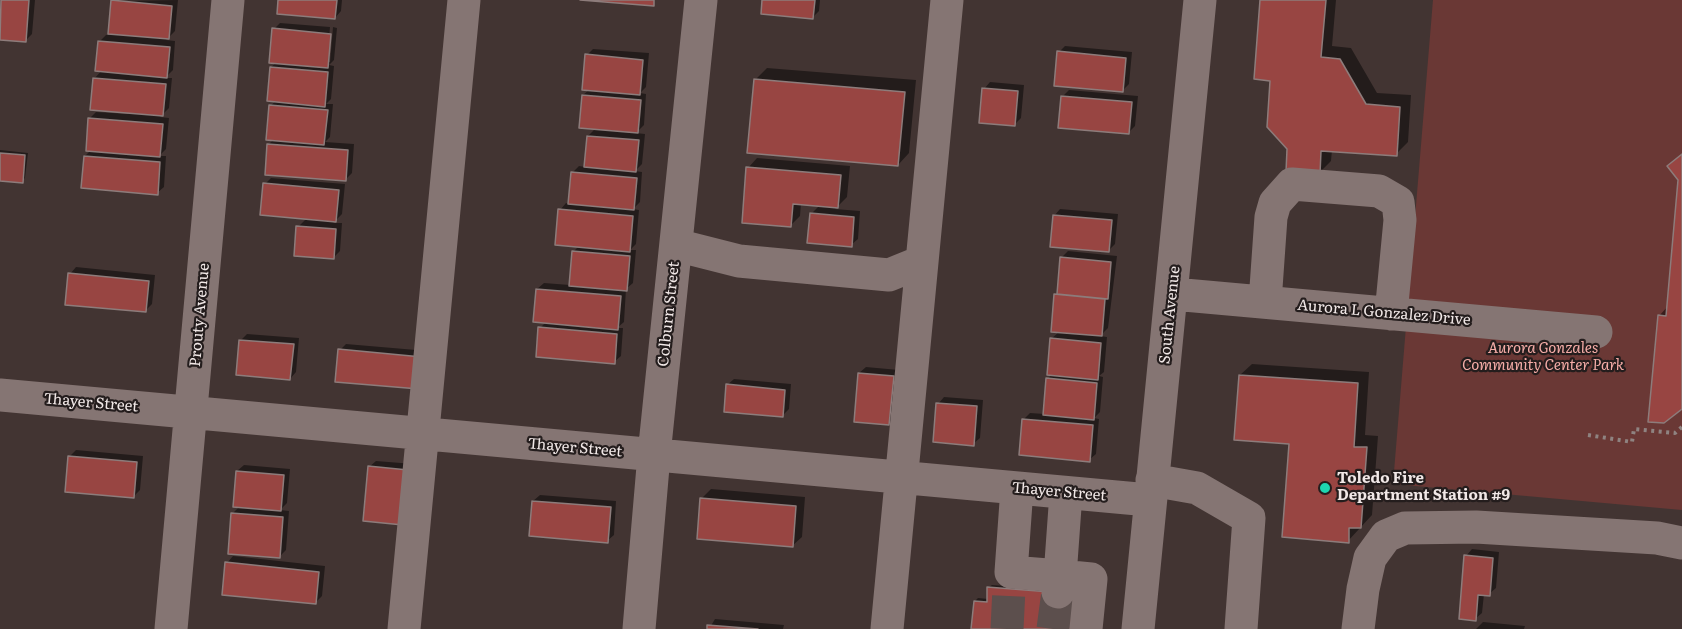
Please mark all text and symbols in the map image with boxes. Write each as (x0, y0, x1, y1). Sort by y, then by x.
street label: Colburn Street (655, 261, 683, 367)
street label: Prouty Avenue (186, 262, 214, 368)
street label: South Avenue (1156, 265, 1184, 365)
street label: Aurora L Gonzalez Drive (1297, 296, 1471, 330)
park label: Aurora Gonzales Community Center Park (1462, 340, 1624, 375)
street label: Thayer Street (43, 390, 139, 416)
street label: Thayer Street (527, 435, 623, 461)
place label: Toledo Fire Department Station #9 (1337, 470, 1510, 505)
street label: Thayer Street (1011, 479, 1107, 505)
marker: Toledo Fire Department Station #9 (1318, 481, 1332, 495)

